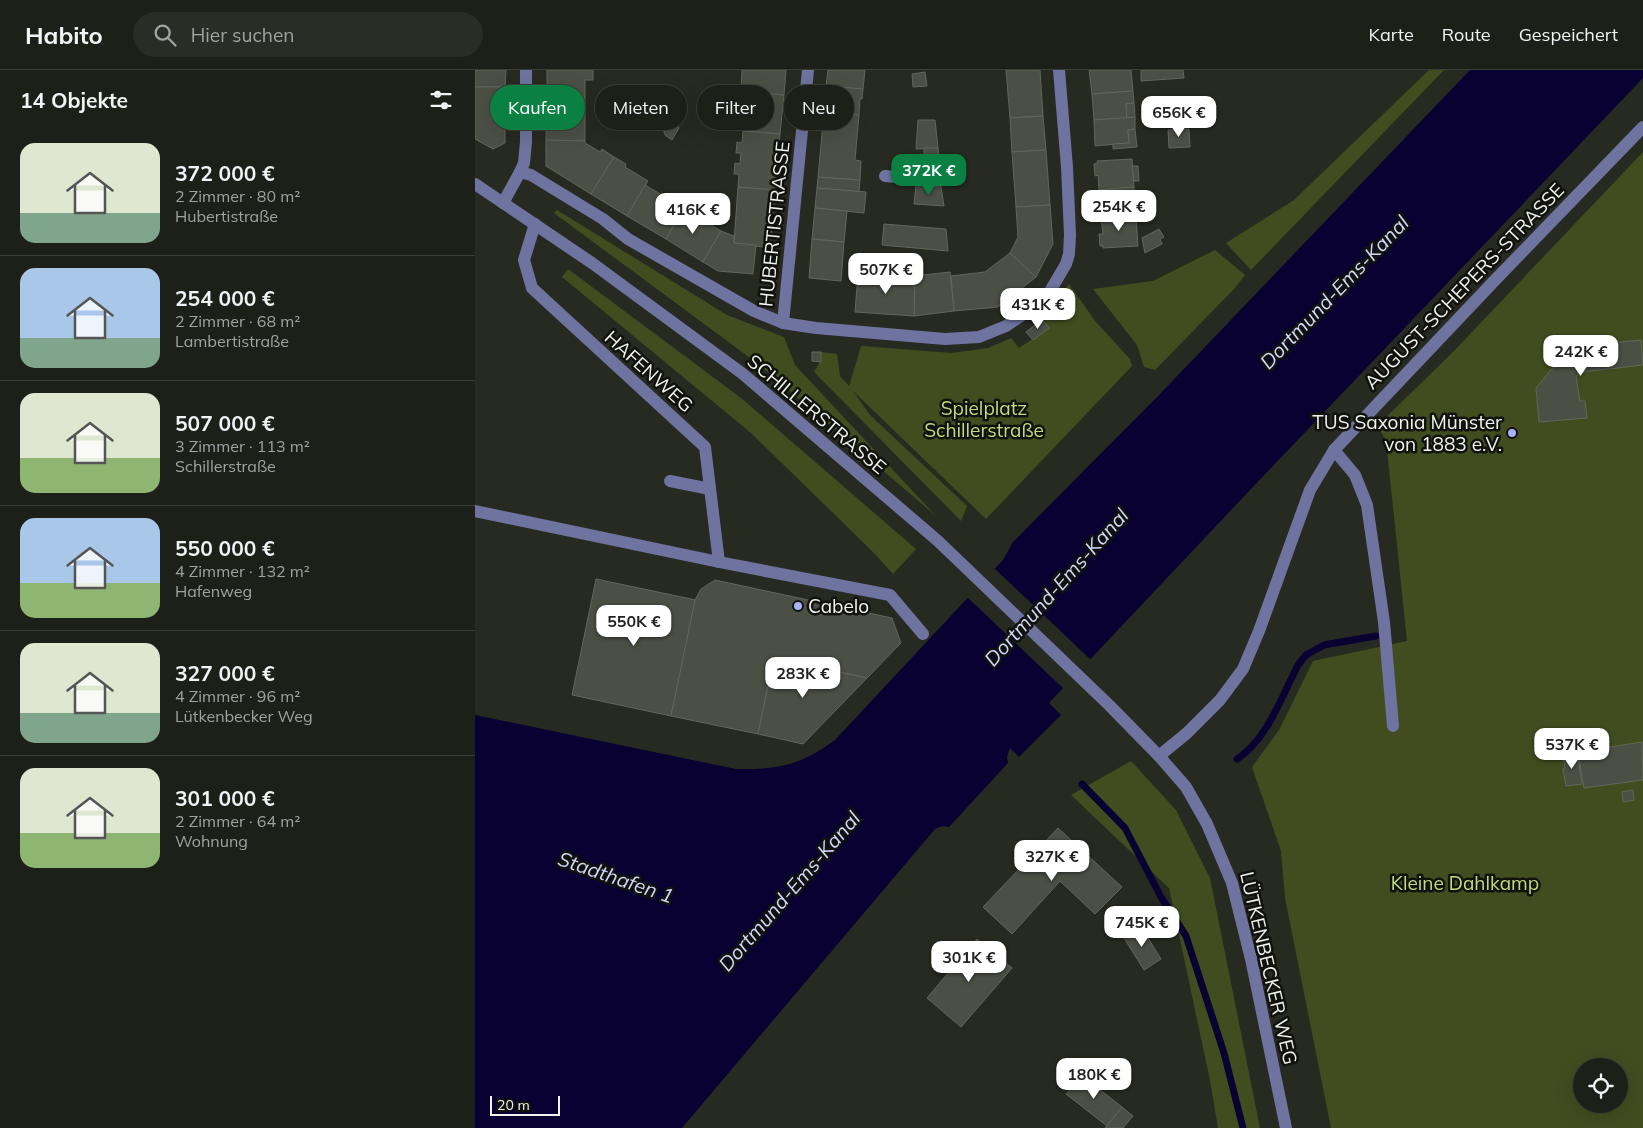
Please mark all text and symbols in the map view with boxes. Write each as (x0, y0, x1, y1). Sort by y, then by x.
search box (133, 12, 483, 57)
text: Habito (25, 20, 103, 50)
icon: search (151, 21, 179, 49)
text: Hier suchen (191, 23, 294, 47)
text: Karte (1369, 23, 1414, 46)
text: Route (1442, 23, 1491, 46)
text: Gespeichert (1519, 23, 1618, 46)
chip: Kaufen (490, 85, 585, 130)
chip: Mieten (595, 85, 687, 130)
chip: Filter (697, 85, 774, 130)
chip: Neu (784, 85, 854, 130)
icon: filters (427, 86, 455, 114)
text: 14 Objekte (20, 87, 128, 113)
pin: 656K € (1138, 96, 1220, 138)
text: 656K € (1152, 102, 1206, 122)
street label: HUBERTISTRASSE (753, 140, 795, 308)
pin: 372K € (888, 154, 970, 196)
text: 372 000 € (175, 160, 275, 186)
text: 372K € (902, 160, 956, 180)
icon: home (60, 163, 120, 223)
street label: AUGUST-SCHEPERS-STRASSE (1359, 178, 1569, 394)
text: 2 Zimmer · 80 m² (175, 186, 300, 206)
pin: 254K € (1078, 190, 1160, 232)
pin: 416K € (652, 192, 734, 235)
text: 254K € (1092, 196, 1146, 216)
text: 416K € (666, 199, 720, 219)
text: Hubertistraße (175, 206, 278, 226)
water label: Dortmund-Ems-Kanal (1254, 210, 1414, 374)
pin: 507K € (845, 252, 927, 295)
text: 507K € (859, 259, 913, 279)
text: 254 000 € (175, 285, 275, 311)
icon: home (60, 288, 120, 348)
pin: 431K € (997, 288, 1079, 330)
text: 431K € (1011, 294, 1065, 314)
text: 2 Zimmer · 68 m² (175, 311, 300, 331)
street label: HAFENWEG (600, 325, 698, 417)
text: Lambertistraße (175, 331, 289, 351)
pin: 242K € (1540, 334, 1622, 377)
text: 242K € (1554, 341, 1608, 361)
street label: SCHILLERSTRASSE (743, 349, 891, 479)
park label: Spielplatz Schillerstraße (924, 396, 1044, 442)
text: 507 000 € (175, 410, 275, 436)
place label: TUS Saxonia Münster von 1883 e.V. (1312, 410, 1502, 456)
icon: home (60, 413, 120, 473)
marker: TUS Saxonia Münster von 1883 e.V. (1506, 427, 1518, 439)
text: 3 Zimmer · 113 m² (175, 436, 310, 456)
text: Schillerstraße (175, 456, 276, 476)
water label: Dortmund-Ems-Kanal (979, 503, 1134, 671)
text: 550 000 € (175, 535, 275, 561)
icon: home (60, 538, 120, 598)
text: 4 Zimmer · 132 m² (175, 561, 310, 581)
text: Hafenweg (175, 581, 252, 601)
place label: Cabelo (808, 594, 869, 618)
marker: Cabelo (792, 600, 804, 612)
pin: 550K € (593, 604, 675, 647)
text: 550K € (607, 611, 661, 631)
pin: 283K € (762, 656, 844, 699)
text: 327 000 € (175, 660, 275, 686)
icon: home (60, 663, 120, 723)
text: 283K € (776, 663, 830, 683)
text: 4 Zimmer · 96 m² (175, 686, 300, 706)
text: Lütkenbecker Weg (175, 706, 313, 726)
pin: 537K € (1531, 728, 1613, 770)
text: 537K € (1545, 734, 1599, 754)
text: 301 000 € (175, 785, 275, 811)
icon: home (60, 788, 120, 848)
water label: Dortmund-Ems-Kanal (713, 806, 865, 976)
text: 2 Zimmer · 64 m² (175, 811, 300, 831)
text: Wohnung (175, 831, 248, 851)
pin: 327K € (1011, 840, 1093, 882)
water label: Stadthafen 1 (555, 846, 677, 908)
text: 327K € (1025, 846, 1079, 866)
street label: LÜTKENBECKER WEG (1235, 869, 1303, 1067)
park label: Kleine Dahlkamp (1391, 871, 1539, 895)
pin: 745K € (1101, 906, 1183, 948)
text: 745K € (1115, 912, 1169, 932)
pin: 301K € (928, 940, 1010, 983)
text: 301K € (942, 947, 996, 967)
pin: 180K € (1053, 1058, 1135, 1100)
map controls (1573, 1058, 1628, 1113)
button: locate (1573, 1058, 1628, 1113)
text: 180K € (1067, 1064, 1121, 1084)
scale bar (490, 1093, 560, 1116)
text: 20 m (497, 1096, 530, 1114)

